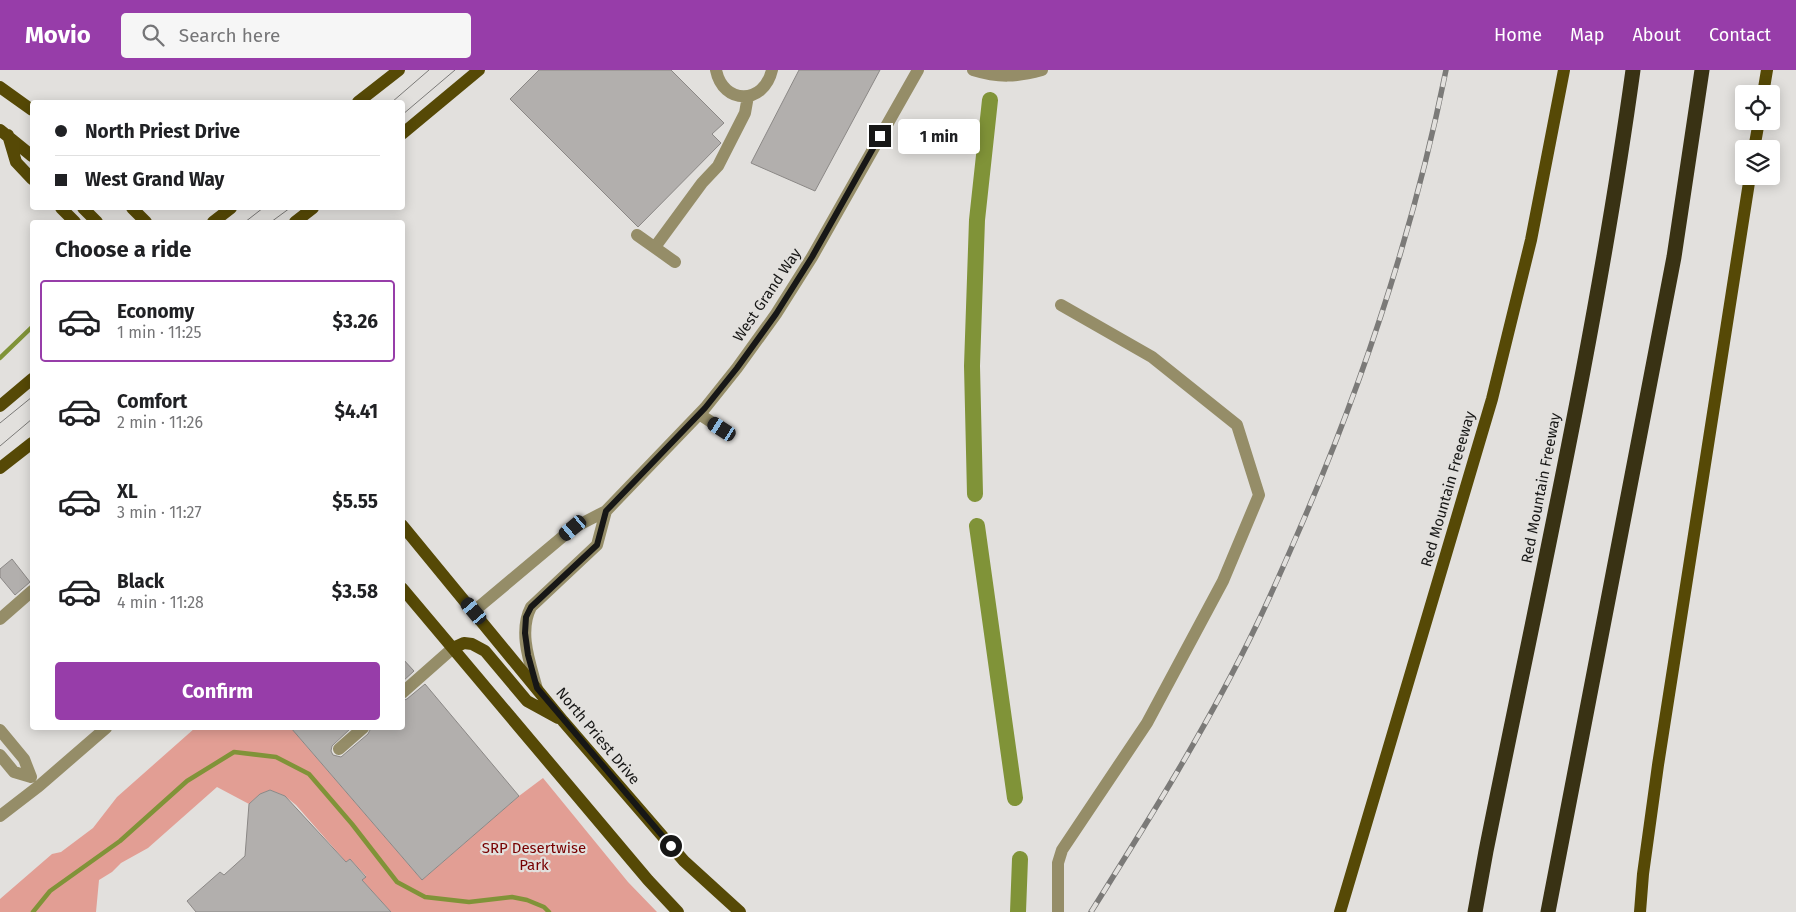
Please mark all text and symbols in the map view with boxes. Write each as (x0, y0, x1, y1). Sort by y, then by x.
search box (121, 13, 471, 58)
text: Movio (25, 21, 91, 49)
icon: search (139, 21, 167, 49)
text: Search here (179, 24, 280, 47)
text: Home (1494, 24, 1542, 46)
text: Map (1570, 24, 1604, 46)
text: About (1632, 24, 1681, 46)
text: Contact (1709, 24, 1771, 46)
map controls (1735, 85, 1780, 185)
button: locate (1735, 85, 1780, 130)
callout: 1 min (898, 118, 980, 154)
text: North Priest Drive (85, 120, 240, 143)
route end (869, 125, 891, 147)
text: 1 min (920, 127, 958, 146)
button: layers (1735, 140, 1780, 185)
text: West Grand Way (85, 168, 224, 191)
text: Choose a ride (55, 236, 191, 263)
street label: West Grand Way (729, 244, 805, 345)
icon: car (57, 299, 102, 344)
text: Economy (117, 300, 194, 323)
text: $3.26 (333, 310, 378, 333)
text: 1 min · 11:25 (117, 323, 202, 342)
icon: car (57, 389, 102, 434)
text: Comfort (117, 390, 187, 413)
text: $4.41 (335, 400, 378, 423)
street label: Red Mountain Freeeway (1417, 409, 1479, 569)
street label: Red Mountain Freeway (1518, 411, 1565, 565)
text: 2 min · 11:26 (117, 413, 203, 432)
car (705, 415, 738, 443)
icon: car (57, 479, 102, 524)
text: XL (117, 480, 138, 503)
text: $5.55 (332, 490, 378, 513)
text: 3 min · 11:27 (117, 503, 201, 522)
car (556, 513, 589, 543)
icon: car (57, 569, 102, 614)
text: Black (117, 570, 164, 593)
text: $3.58 (332, 580, 378, 603)
text: 4 min · 11:28 (117, 593, 204, 612)
car (458, 595, 489, 627)
button: Confirm (55, 662, 380, 720)
street label: North Priest Drive (552, 684, 644, 788)
route start (660, 835, 682, 857)
park label: SRP Desertwise Park (482, 839, 586, 874)

